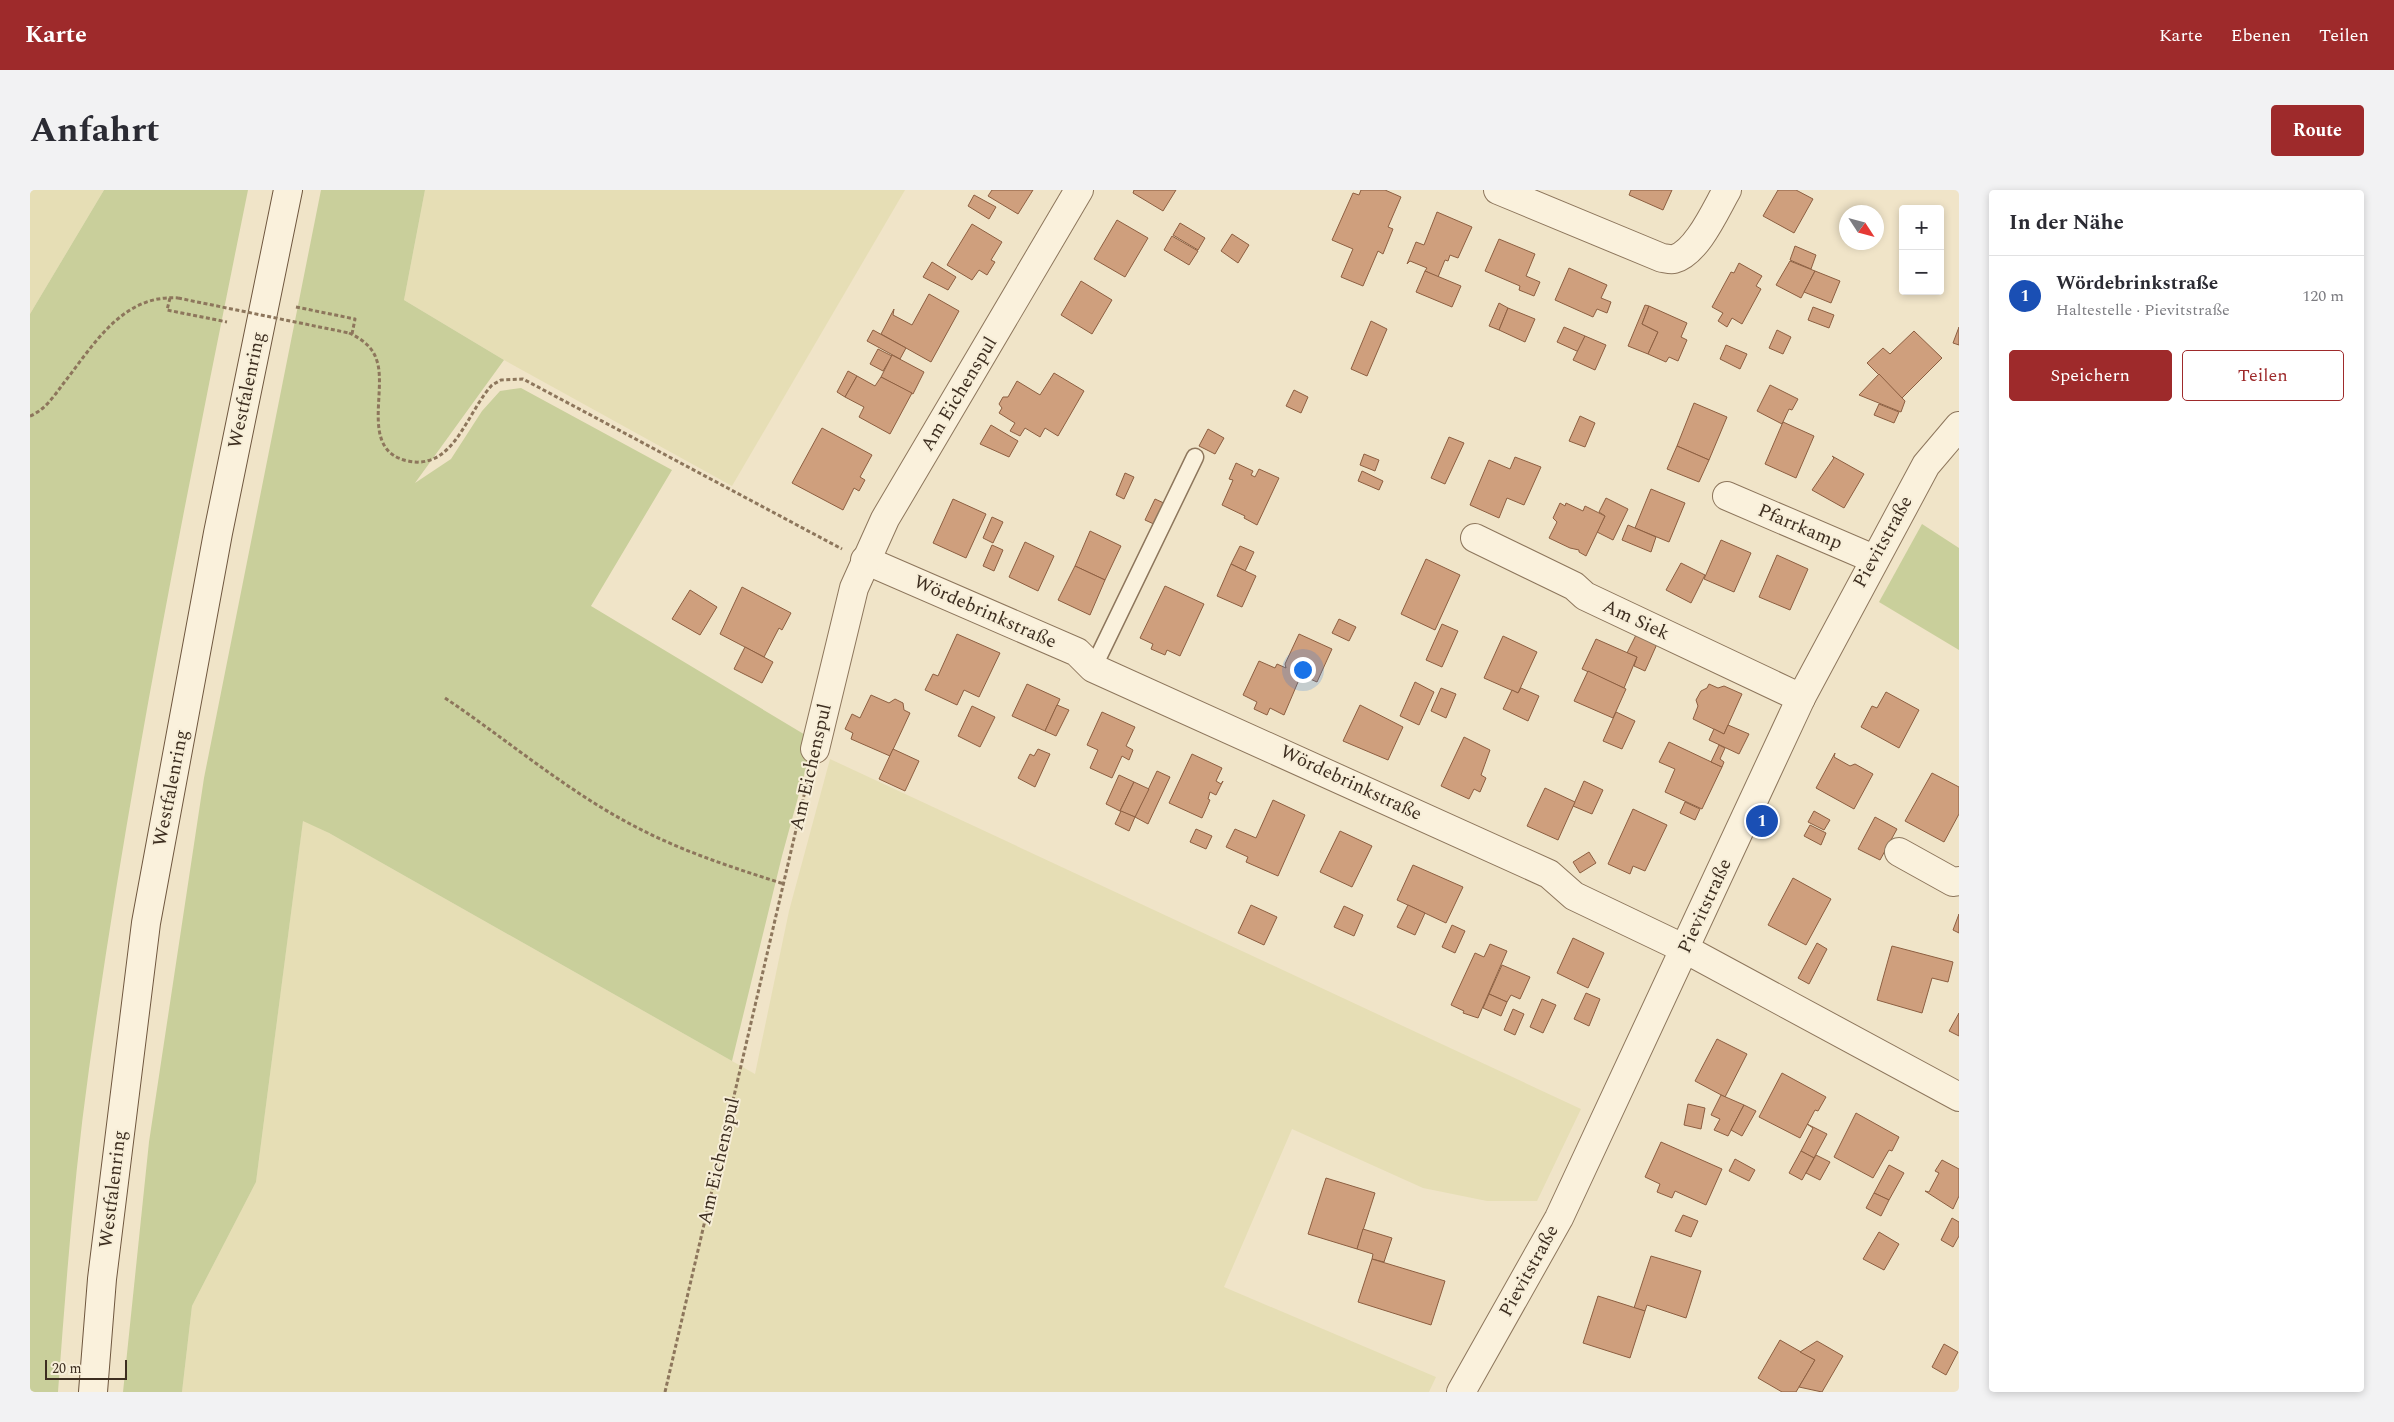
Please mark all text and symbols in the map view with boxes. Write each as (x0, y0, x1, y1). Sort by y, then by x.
text: Karte (25, 17, 87, 53)
text: Karte (2159, 22, 2203, 49)
text: Ebenen (2231, 22, 2291, 49)
text: Teilen (2319, 22, 2369, 49)
text: Anfahrt (30, 104, 160, 157)
button: Route (2271, 105, 2364, 156)
north arrow (1839, 205, 1884, 250)
map controls (1899, 205, 1944, 295)
button: + (1899, 205, 1944, 250)
text: In der Nähe (2009, 207, 2124, 239)
button: − (1899, 250, 1944, 295)
text: Wördebrinkstraße (2056, 269, 2218, 298)
text: 1 (2021, 284, 2029, 308)
text: 120 m (2302, 284, 2344, 308)
text: Haltestelle · Pievitstraße (2056, 298, 2230, 322)
street label: Westfalenring (220, 329, 274, 451)
street label: Am Eichenspul (913, 331, 1005, 457)
button: Speichern (2009, 350, 2172, 401)
button: Teilen (2182, 350, 2344, 401)
street label: Pievitstraße (1846, 491, 1920, 593)
street label: Pfarrkamp (1753, 496, 1847, 558)
street label: Wördebrinkstraße (909, 567, 1061, 657)
street label: Am Siek (1598, 592, 1675, 648)
your location (1290, 657, 1316, 683)
street label: Am Eichenspul (782, 701, 840, 833)
street label: Westfalenring (145, 727, 197, 849)
street label: Wördebrinkstraße (1275, 737, 1427, 829)
pin: 1 (1746, 802, 1778, 840)
street label: Pievitstraße (1670, 854, 1740, 958)
street label: Am Eichenspul (690, 1095, 748, 1227)
street label: Westfalenring (91, 1128, 135, 1250)
street label: Pievitstraße (1492, 1220, 1566, 1322)
scale bar (45, 1357, 128, 1380)
text: 20 m (52, 1358, 82, 1379)

